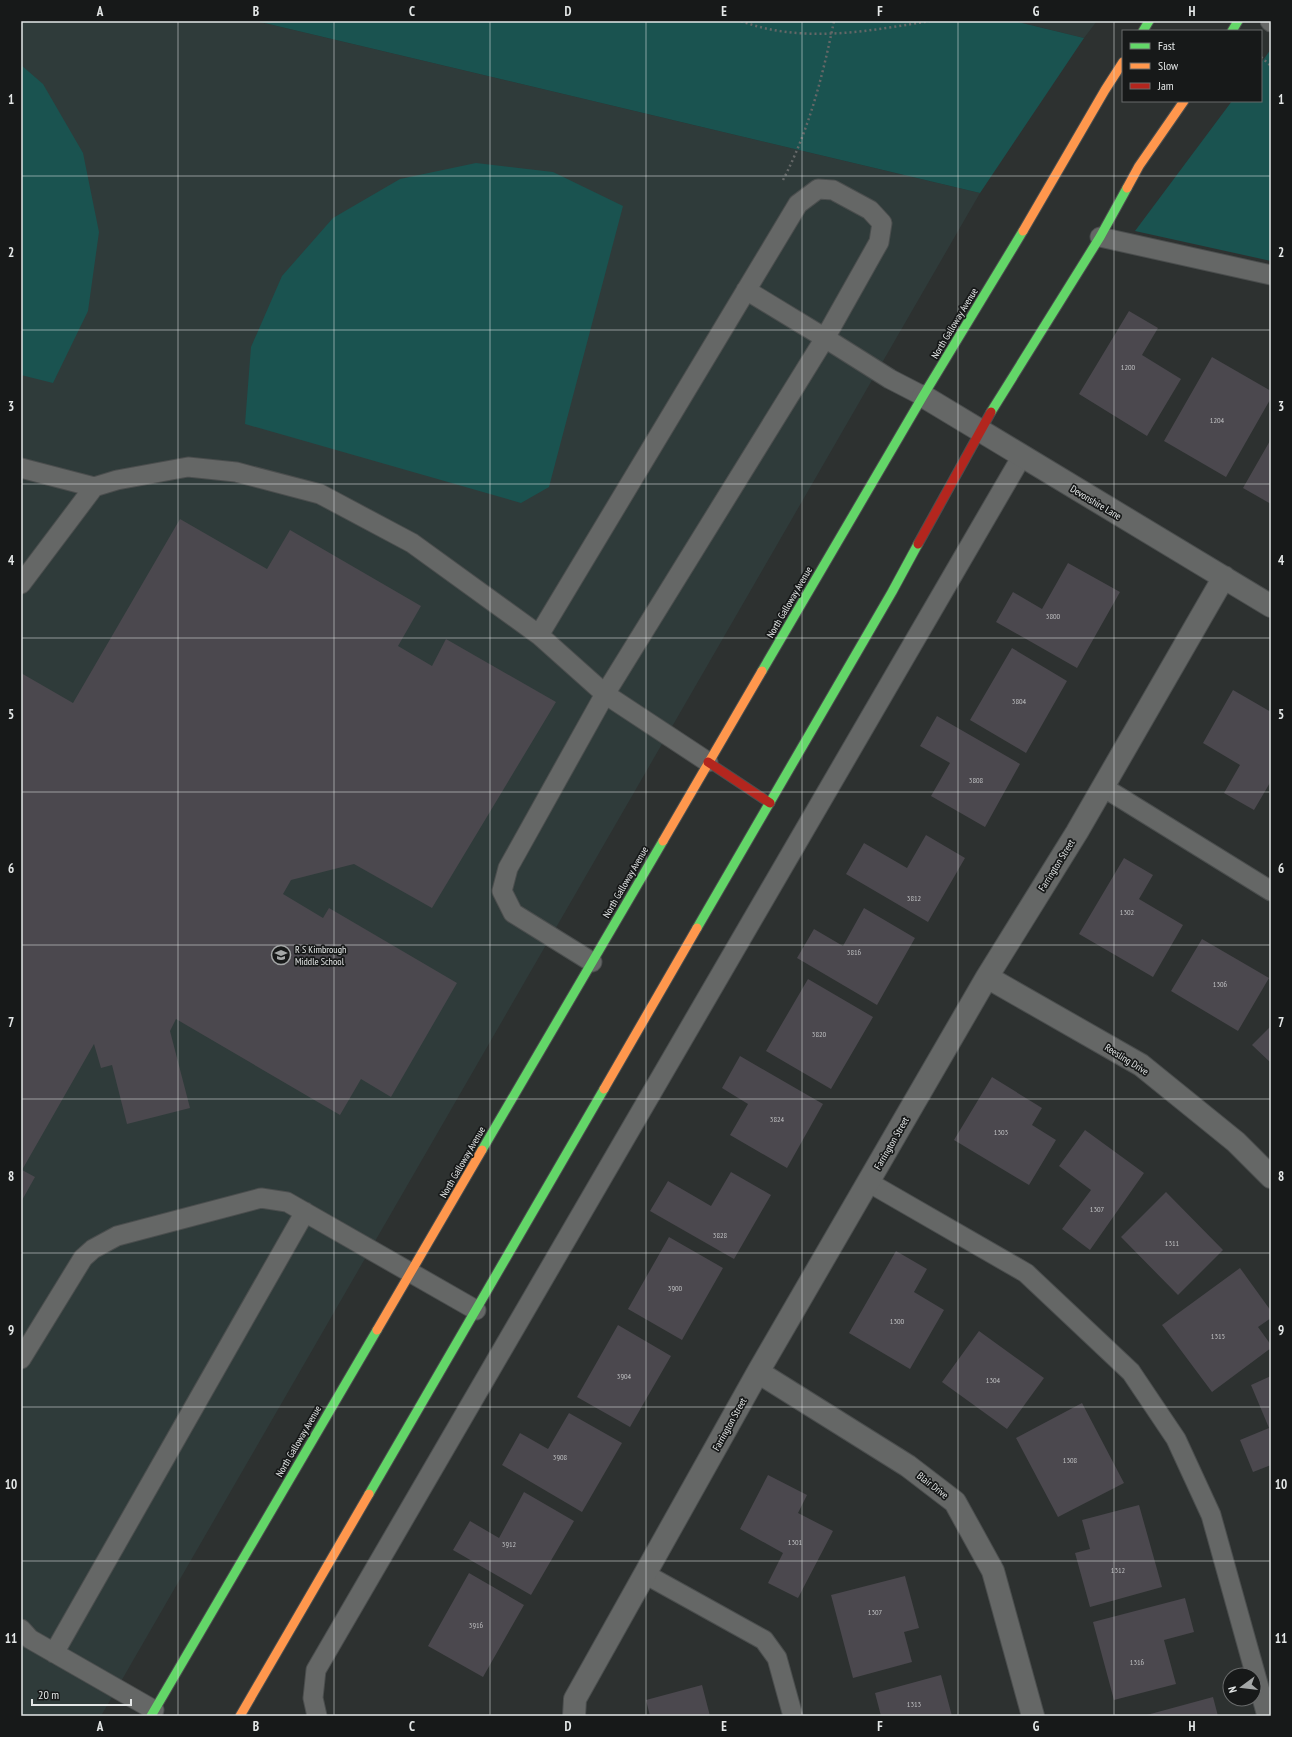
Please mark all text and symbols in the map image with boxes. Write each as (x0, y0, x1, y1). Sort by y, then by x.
text: A (96, 3, 104, 20)
text: B (253, 3, 259, 20)
text: C (409, 3, 415, 20)
text: D (565, 3, 572, 20)
text: E (721, 3, 727, 20)
text: F (877, 3, 883, 20)
text: G (1033, 3, 1040, 20)
text: H (1189, 3, 1196, 20)
legend (1122, 30, 1262, 102)
text: Fast (1158, 38, 1176, 53)
text: Slow (1158, 58, 1179, 73)
text: Jam (1157, 78, 1174, 93)
text: 1 (8, 91, 14, 108)
text: 1 (1278, 91, 1284, 108)
text: 2 (8, 244, 14, 261)
text: 2 (1278, 244, 1284, 261)
street label: North Galloway Avenue (928, 286, 981, 361)
house number: 1200 (1121, 362, 1136, 372)
text: 3 (8, 398, 14, 415)
text: 3 (1278, 398, 1284, 415)
house number: 1204 (1210, 415, 1225, 425)
street label: Devonshire Lane (1068, 482, 1124, 523)
text: 4 (8, 552, 15, 569)
text: 4 (1278, 552, 1285, 569)
street label: North Galloway Avenue (764, 564, 815, 640)
house number: 3800 (1046, 611, 1061, 621)
house number: 3804 (1012, 696, 1027, 706)
text: 5 (8, 706, 14, 723)
text: 5 (1278, 706, 1284, 723)
house number: 3808 (969, 775, 984, 785)
street label: Farrington Street (1035, 837, 1078, 894)
street label: North Galloway Avenue (600, 844, 651, 920)
text: 6 (8, 860, 14, 877)
text: 6 (1278, 860, 1284, 877)
house number: 3812 (907, 893, 922, 903)
house number: 1302 (1120, 907, 1135, 917)
place label: R S Kimbrough Middle School (295, 943, 346, 968)
school or university icon: R S Kimbrough Middle School (270, 944, 292, 966)
house number: 3816 (847, 947, 862, 957)
house number: 1306 (1213, 979, 1228, 989)
text: 7 (8, 1014, 14, 1031)
text: 7 (1278, 1014, 1284, 1031)
house number: 3820 (812, 1029, 827, 1039)
street label: Reesling Drive (1102, 1041, 1151, 1078)
house number: 3824 (770, 1114, 785, 1124)
street label: Farrington Street (871, 1114, 912, 1172)
street label: North Galloway Avenue (437, 1124, 488, 1200)
house number: 1303 (994, 1127, 1009, 1137)
text: 8 (8, 1168, 14, 1185)
text: 8 (1278, 1168, 1284, 1185)
house number: 1307 (1090, 1204, 1105, 1214)
house number: 3828 (713, 1230, 728, 1240)
house number: 1311 (1165, 1238, 1180, 1248)
house number: 3900 (668, 1283, 683, 1293)
house number: 1300 (890, 1316, 905, 1326)
text: 9 (8, 1322, 14, 1339)
text: 9 (1278, 1322, 1284, 1339)
house number: 1315 (1211, 1331, 1225, 1341)
house number: 3904 (617, 1371, 632, 1381)
house number: 1304 (986, 1375, 1001, 1385)
street label: Farrington Street (710, 1395, 749, 1453)
street label: North Galloway Avenue (273, 1403, 324, 1479)
house number: 3908 (553, 1452, 568, 1462)
house number: 1308 (1063, 1455, 1078, 1465)
street label: Blair Drive (914, 1469, 951, 1502)
text: 10 (5, 1476, 17, 1493)
text: 10 (1275, 1476, 1287, 1493)
house number: 1301 (788, 1537, 803, 1547)
house number: 3912 (502, 1539, 517, 1549)
house number: 1312 (1111, 1565, 1126, 1575)
house number: 1307 (868, 1607, 883, 1617)
house number: 3916 (469, 1620, 484, 1630)
text: 11 (5, 1630, 17, 1647)
text: 11 (1275, 1630, 1287, 1647)
house number: 1316 (1130, 1657, 1145, 1667)
north arrow (1222, 1667, 1262, 1707)
scale bar (32, 1681, 131, 1707)
text: N (1225, 1685, 1240, 1694)
text: 20 m (38, 1687, 59, 1702)
house number: 1313 (907, 1699, 922, 1709)
text: A (96, 1718, 104, 1735)
text: B (253, 1718, 259, 1735)
text: C (409, 1718, 415, 1735)
text: D (565, 1718, 572, 1735)
text: E (721, 1718, 727, 1735)
text: F (877, 1718, 883, 1735)
text: G (1033, 1718, 1040, 1735)
text: H (1189, 1718, 1196, 1735)

